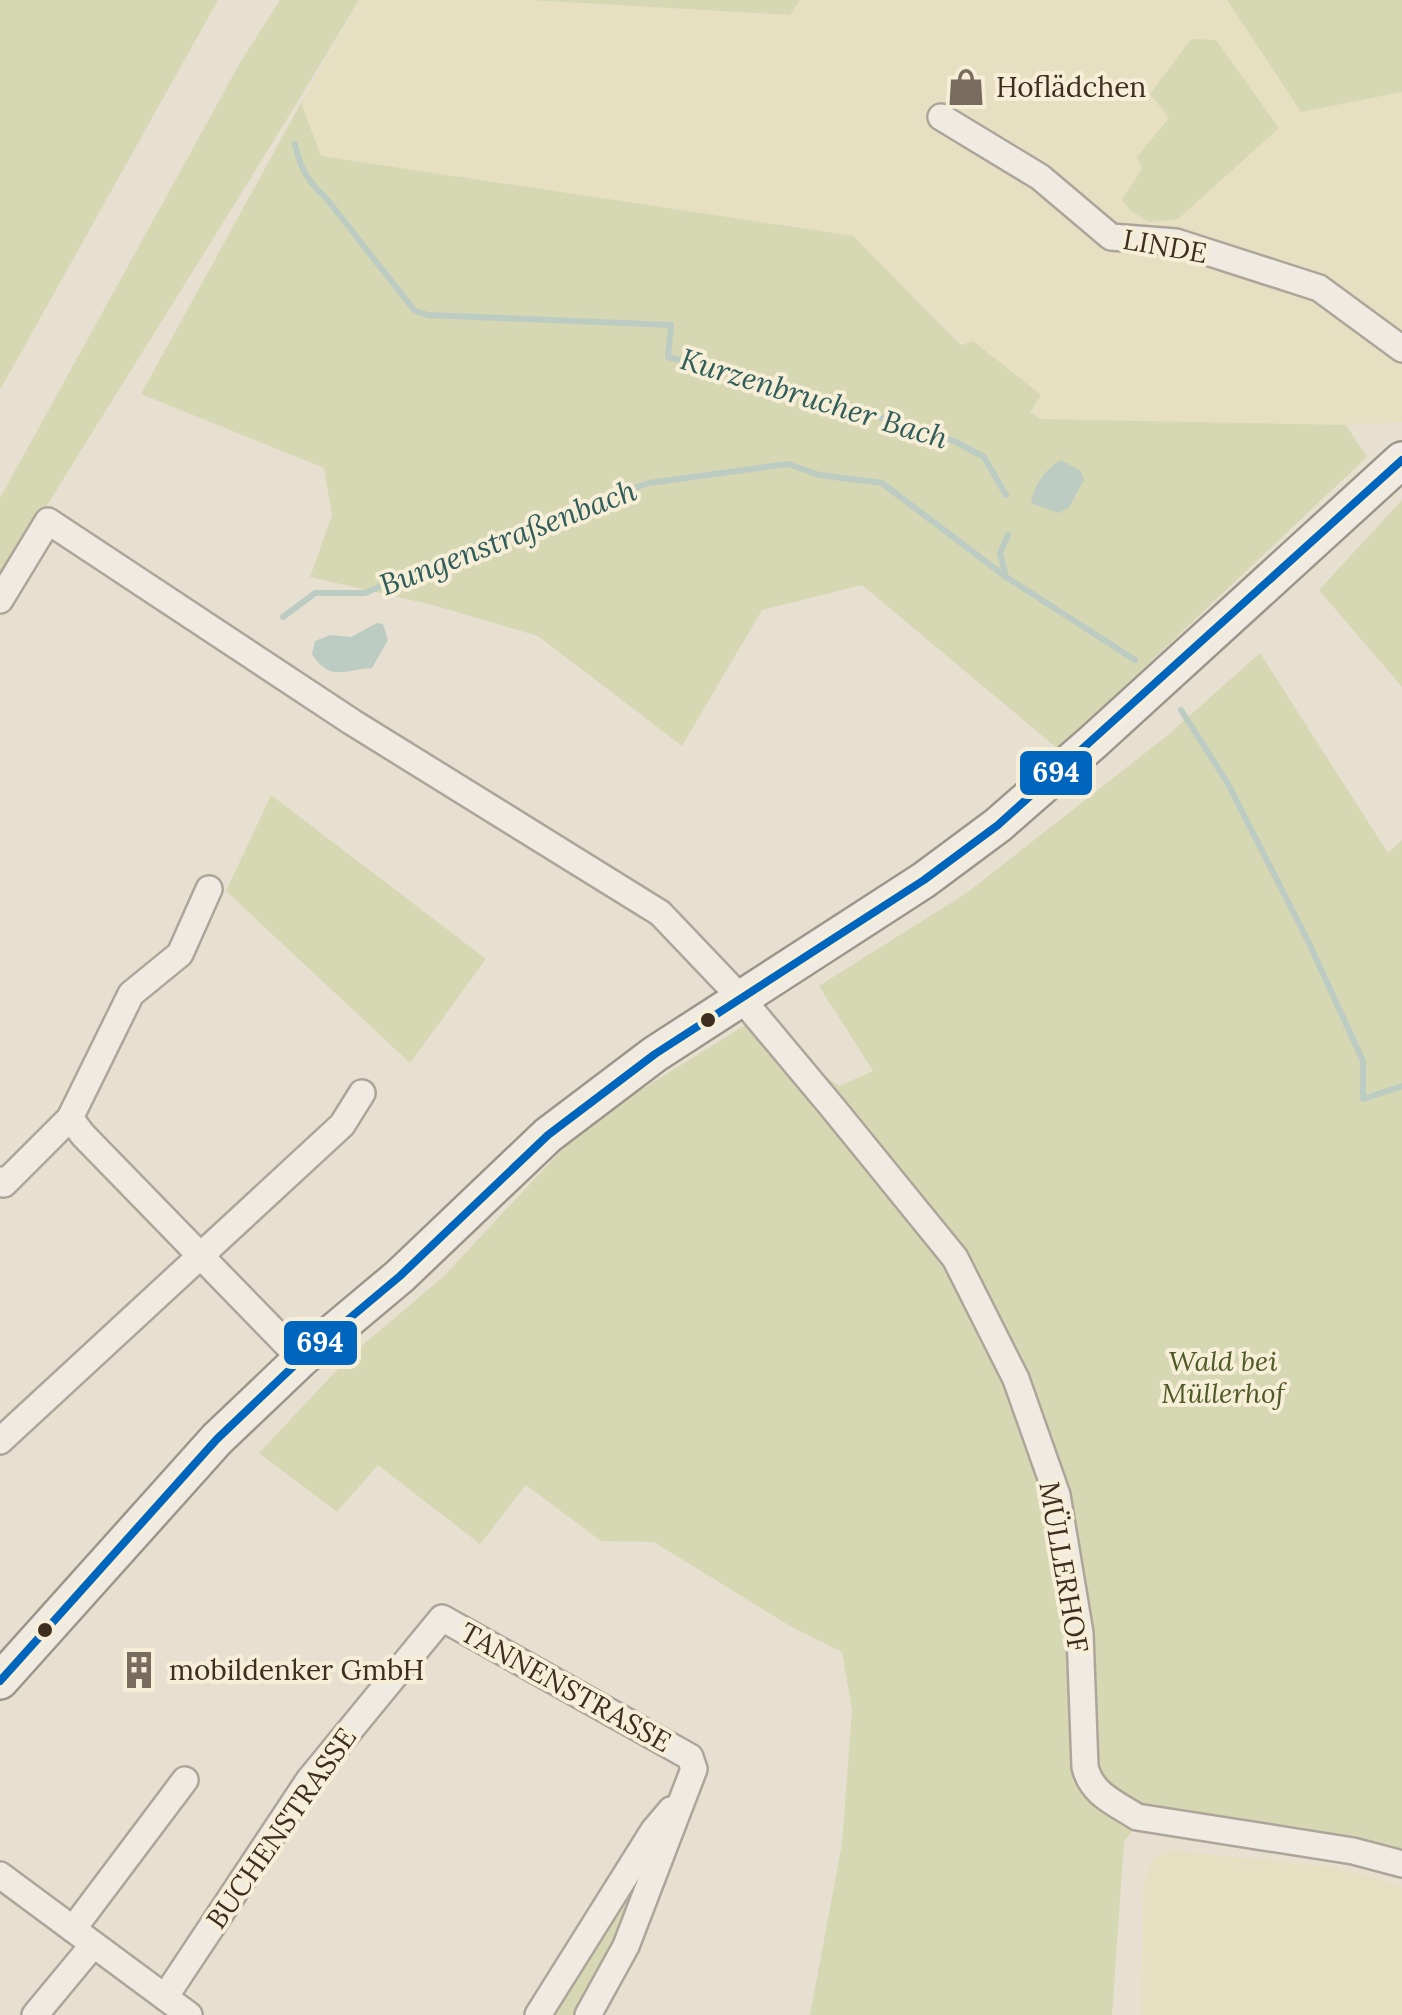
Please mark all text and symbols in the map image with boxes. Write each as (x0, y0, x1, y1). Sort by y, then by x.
shop icon: Hoflädchen (945, 66, 987, 108)
place label: Hoflädchen (996, 69, 1146, 105)
street label: LINDE (1120, 221, 1210, 271)
water label: Kurzenbrucher Bach (676, 339, 953, 457)
water label: Bungenstraßenbach (374, 471, 641, 604)
line badge: 694 (1018, 749, 1094, 797)
text: 694 (1032, 754, 1080, 790)
unlabelled marker (698, 1010, 718, 1030)
line badge: 694 (282, 1319, 359, 1367)
text: 694 (296, 1324, 344, 1360)
park label: Wald bei Müllerhof (1161, 1343, 1287, 1411)
street label: MÜLLERHOF (1031, 1479, 1097, 1655)
street label: TANNENSTRASSE (454, 1614, 678, 1760)
unlabelled marker (35, 1620, 55, 1640)
building icon: mobildenker GmbH (118, 1649, 160, 1691)
place label: mobildenker GmbH (169, 1652, 424, 1688)
street label: BUCHENSTRASSE (198, 1720, 364, 1936)

